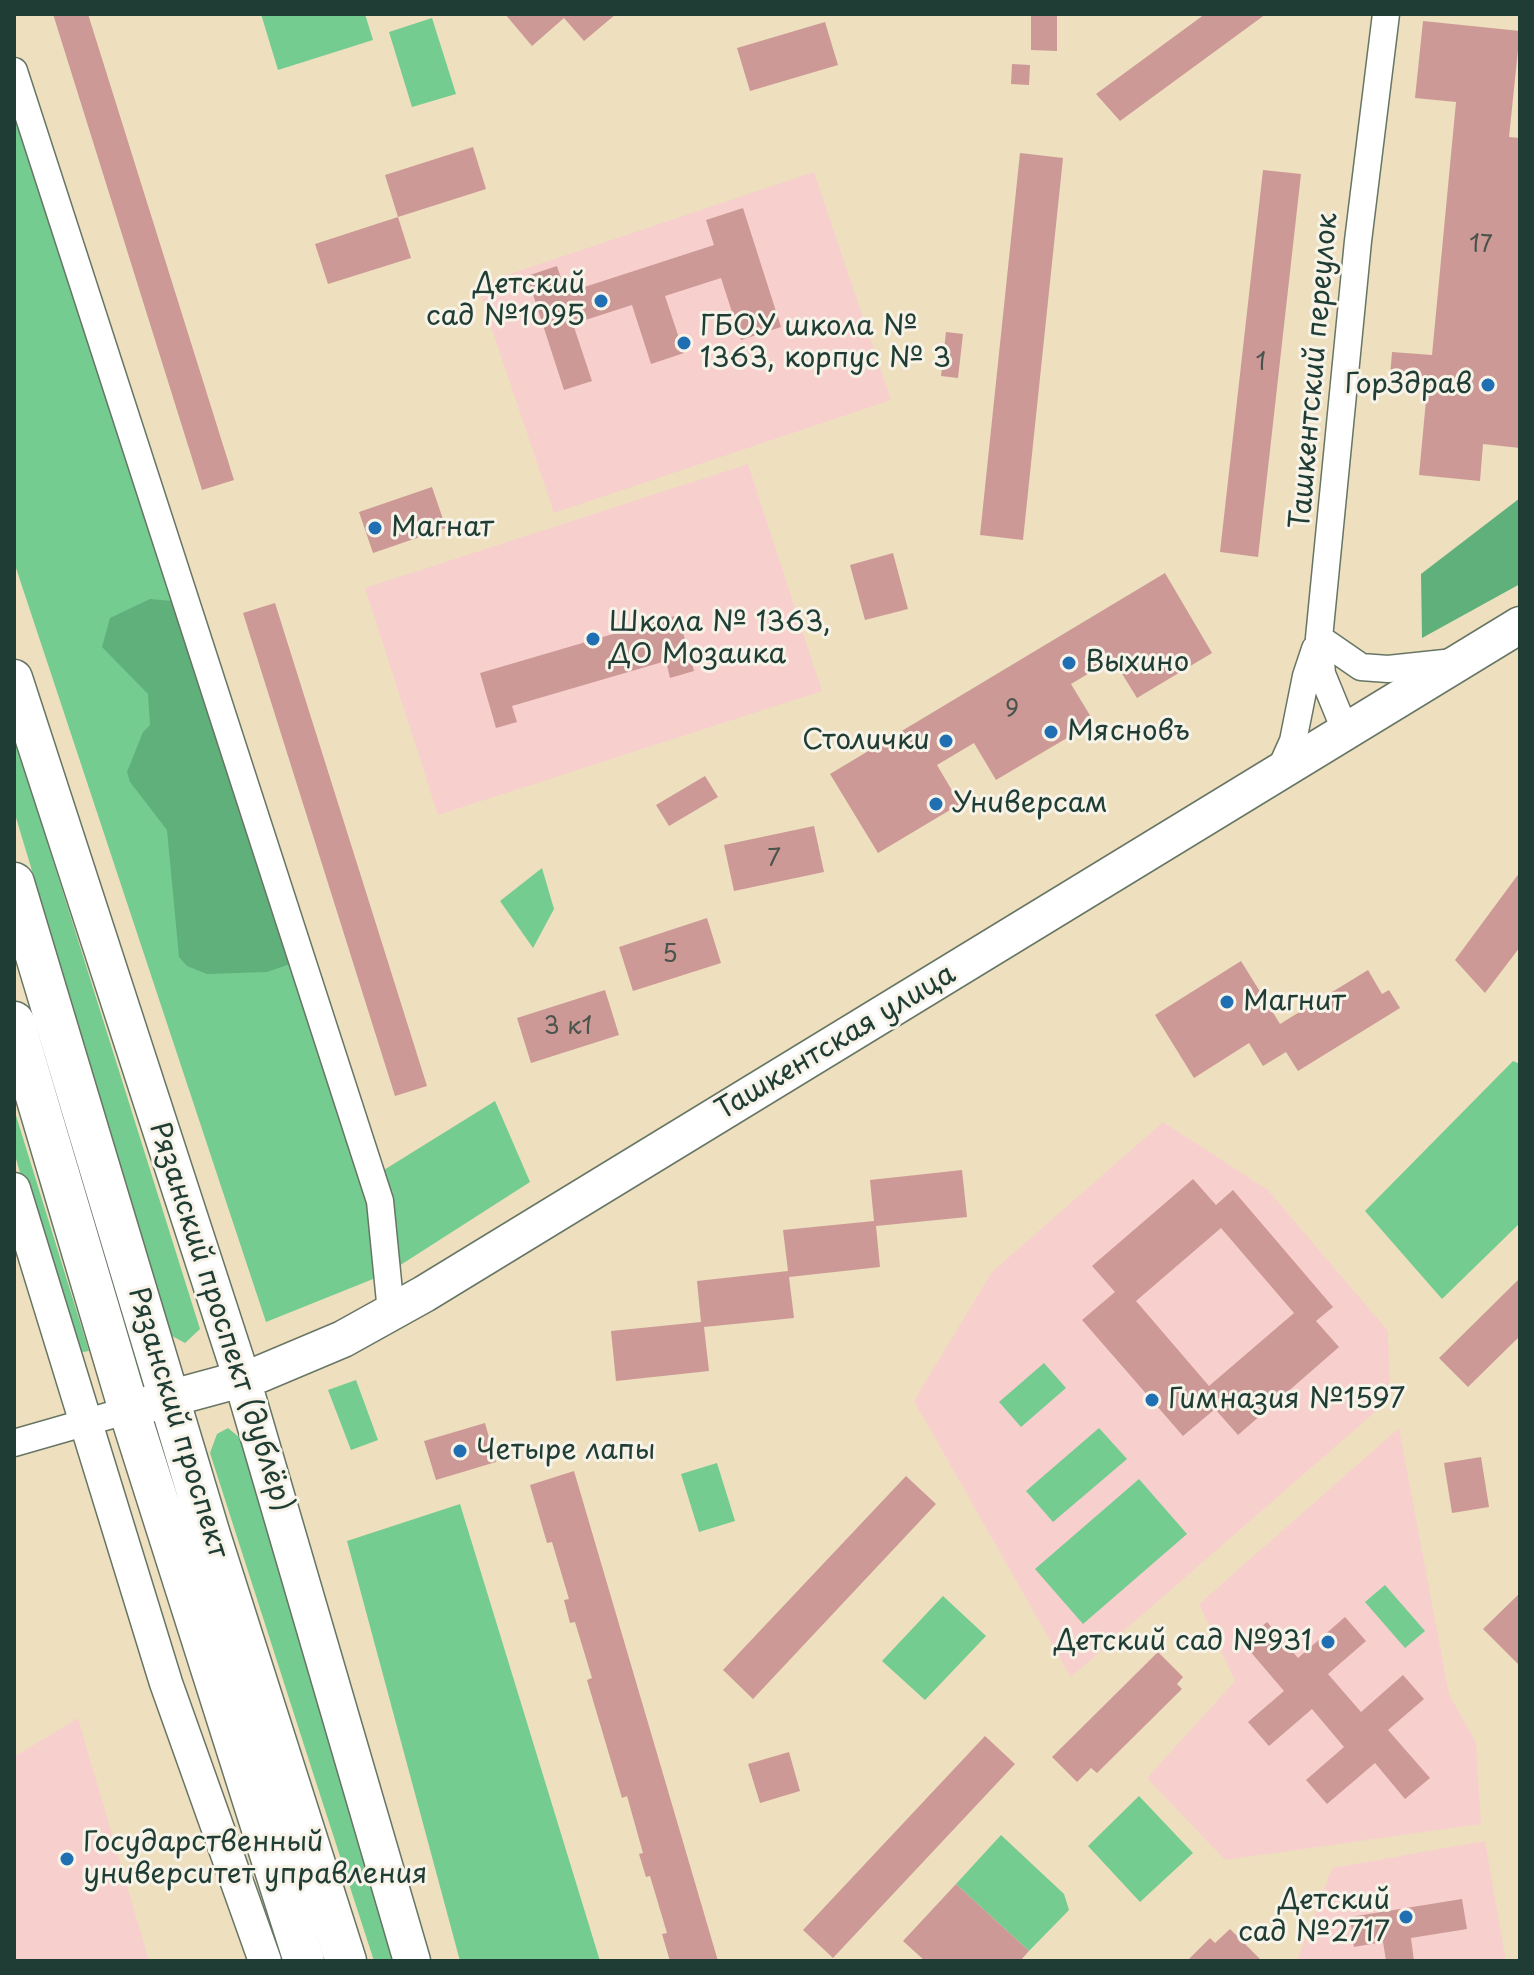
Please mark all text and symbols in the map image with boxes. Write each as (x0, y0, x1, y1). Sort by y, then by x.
street label: Ташкентский переулок (1284, 211, 1346, 531)
house number: 17 (1469, 231, 1493, 259)
place label: Детский сад №1095 (426, 268, 585, 334)
marker: Детский сад №1095 (592, 292, 610, 310)
place label: ГБОУ школа № 1363, корпус № 3 (700, 310, 951, 376)
marker: ГБОУ школа № 1363, корпус № 3 (675, 334, 693, 352)
house number: 1 (1256, 349, 1266, 377)
place label: ГорЗдрав (1344, 368, 1472, 402)
marker: ГорЗдрав (1479, 376, 1497, 394)
place label: Магнат (391, 511, 494, 545)
marker: Магнат (366, 519, 384, 537)
place label: Школа № 1363, ДО Мозаика (609, 606, 831, 672)
marker: Школа № 1363, ДО Мозаика (584, 630, 602, 648)
place label: Выхино (1085, 646, 1189, 680)
marker: Выхино (1060, 654, 1078, 672)
house number: 9 (1005, 696, 1019, 724)
place label: Мясновъ (1067, 715, 1190, 749)
marker: Мясновъ (1042, 723, 1060, 741)
place label: Столички (802, 724, 930, 758)
marker: Столички (937, 732, 955, 750)
place label: Универсам (952, 787, 1108, 821)
marker: Универсам (927, 795, 945, 813)
house number: 7 (767, 845, 781, 873)
house number: 5 (662, 941, 678, 969)
street label: Ташкентская улица (710, 958, 962, 1128)
place label: Магнит (1243, 985, 1345, 1019)
marker: Магнит (1218, 993, 1236, 1011)
house number: 3 к1 (544, 1013, 592, 1041)
street label: Рязанский проспект (дублёр) (141, 1118, 299, 1516)
street label: Рязанский проспект (120, 1283, 234, 1563)
place label: Гимназия №1597 (1168, 1383, 1405, 1417)
marker: Гимназия №1597 (1143, 1391, 1161, 1409)
place label: Четыре лапы (476, 1434, 655, 1468)
marker: Четыре лапы (451, 1442, 469, 1460)
place label: Детский сад №931 (1054, 1625, 1312, 1659)
marker: Детский сад №931 (1319, 1633, 1337, 1651)
place label: Государственный университет управления (83, 1826, 427, 1892)
marker: Государственный университет управления (58, 1850, 76, 1868)
place label: Детский сад №2717 (1238, 1884, 1390, 1950)
marker: Детский сад №2717 (1397, 1908, 1415, 1926)

